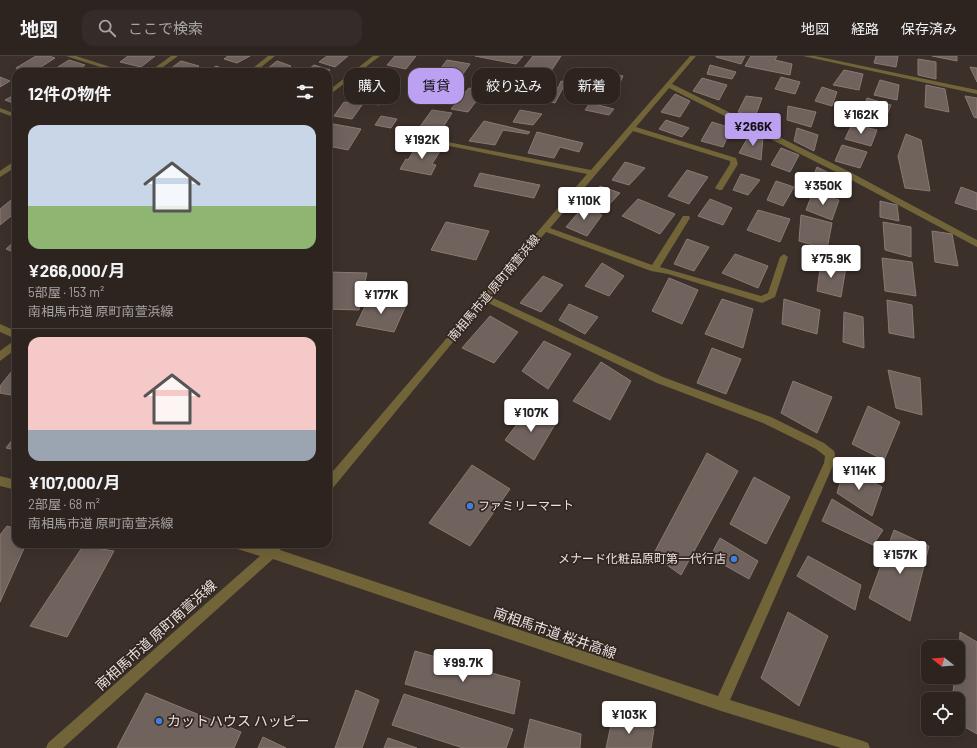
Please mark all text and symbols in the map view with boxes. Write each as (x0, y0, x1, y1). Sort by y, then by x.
search box (82, 10, 362, 46)
text: 地図 (20, 17, 58, 40)
icon: search (96, 17, 118, 39)
text: ここで検索 (128, 19, 203, 37)
text: 地図 (801, 20, 829, 37)
text: 経路 (851, 20, 879, 37)
text: 保存済み (901, 20, 957, 37)
chip: 購入 (344, 68, 400, 104)
chip: 賃貸 (408, 68, 464, 104)
chip: 絞り込み (472, 68, 556, 104)
chip: 新着 (564, 68, 620, 104)
icon: filters (294, 81, 316, 103)
text: 12件の物件 (28, 83, 112, 103)
pin: ¥162K (833, 101, 889, 135)
text: ¥162K (843, 106, 879, 122)
pin: ¥266K (725, 113, 781, 147)
text: ¥266K (734, 118, 772, 134)
pin: ¥192K (394, 126, 450, 160)
text: ¥192K (404, 131, 440, 147)
icon: home (136, 151, 208, 223)
pin: ¥350K (795, 172, 851, 206)
text: ¥350K (804, 177, 842, 193)
pin: ¥110K (556, 187, 612, 221)
text: ¥110K (567, 192, 601, 208)
street label: 南相馬市道 原町南萱浜線 (445, 231, 542, 343)
pin: ¥75.9K (798, 245, 864, 279)
text: ¥75.9K (811, 250, 851, 266)
text: ¥266,000/月 (28, 260, 126, 280)
pin: ¥177K (353, 281, 409, 315)
text: 5部屋 · 153 m² (28, 284, 104, 300)
text: ¥177K (364, 286, 398, 302)
text: 南相馬市道 原町南萱浜線 (28, 303, 174, 319)
icon: home (136, 363, 208, 435)
pin: ¥107K (503, 399, 559, 433)
text: ¥107K (513, 404, 549, 420)
pin: ¥114K (831, 457, 887, 491)
text: ¥114K (842, 462, 876, 478)
text: ¥107,000/月 (28, 472, 121, 492)
text: 2部屋 · 68 m² (28, 496, 100, 512)
place label: ファミリーマート (478, 498, 574, 512)
marker: ファミリーマート (465, 501, 475, 511)
text: 南相馬市道 原町南萱浜線 (28, 515, 174, 531)
pin: ¥157K (872, 541, 928, 575)
text: ¥157K (882, 546, 918, 562)
place label: メナード化粧品原町第一代行店 (558, 551, 726, 565)
marker: メナード化粧品原町第一代行店 (729, 554, 739, 564)
street label: 南相馬市道 原町南萱浜線 (92, 576, 220, 693)
street label: 南相馬市道 桜井高線 (491, 604, 619, 662)
north arrow (921, 640, 965, 684)
map controls (921, 640, 965, 736)
pin: ¥99.7K (430, 649, 496, 683)
text: ¥99.7K (443, 654, 483, 670)
button: locate (921, 692, 965, 736)
pin: ¥103K (601, 701, 657, 735)
text: ¥103K (611, 706, 647, 722)
place label: カットハウス ハッピー (167, 712, 310, 729)
marker: カットハウス ハッピー (154, 716, 164, 726)

